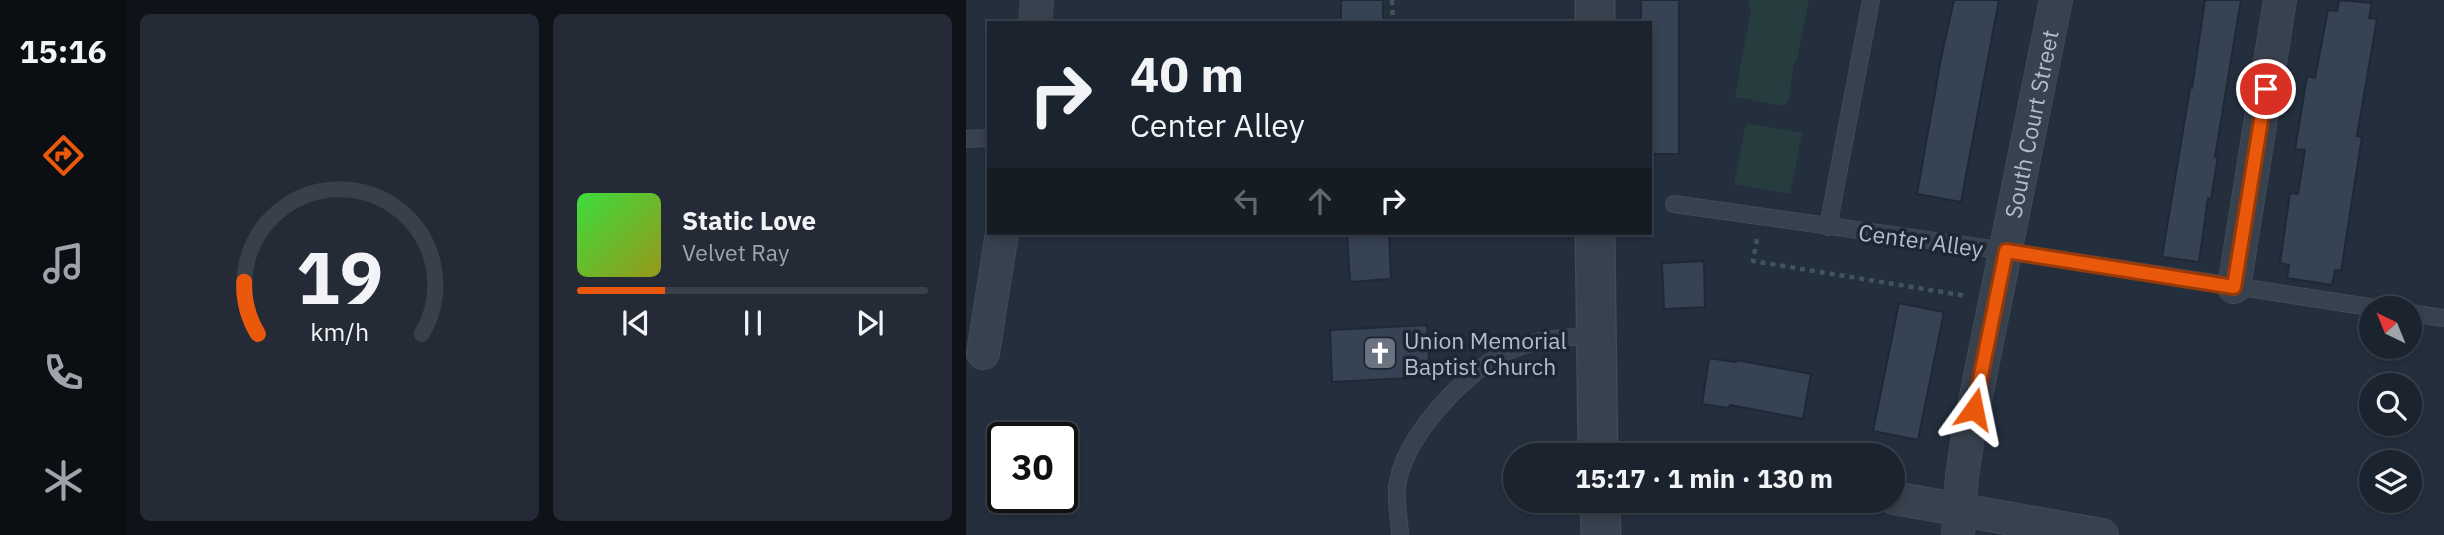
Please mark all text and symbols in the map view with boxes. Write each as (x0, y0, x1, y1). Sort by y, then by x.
street label: South Court Street (1997, 27, 2065, 221)
text: 15:16 (19, 30, 107, 72)
text: 40 m (1130, 42, 1244, 105)
icon: right (1015, 49, 1106, 140)
pin (2236, 59, 2296, 119)
icon: arrive (2247, 70, 2285, 108)
text: Center Alley (1130, 104, 1305, 146)
icon: directions (39, 131, 88, 180)
icon: left (1228, 182, 1266, 220)
icon: ahead (1301, 182, 1339, 220)
icon: right (1374, 182, 1412, 220)
text: Static Love (682, 203, 816, 237)
street label: Center Alley (1857, 216, 1986, 264)
text: 19 (296, 229, 383, 324)
text: Velvet Ray (682, 237, 789, 267)
icon: music (39, 239, 88, 288)
north arrow (2359, 296, 2422, 359)
map controls (2359, 296, 2422, 513)
icon: previous (617, 304, 655, 342)
icon: pause (734, 304, 772, 342)
icon: next (851, 304, 889, 342)
text: km/h (310, 314, 369, 347)
place label: Union Memorial Baptist Church (1404, 325, 1567, 381)
church icon: Union Memorial Baptist Church (1361, 334, 1399, 372)
icon: phone (39, 348, 88, 397)
position arrow (1937, 372, 2011, 446)
button: search (2359, 373, 2422, 436)
speed limit sign: 30 (987, 422, 1078, 513)
button: layers (2359, 450, 2422, 513)
icon: climate (39, 456, 88, 505)
text: 15:17 · 1 min · 130 m (1575, 461, 1833, 495)

